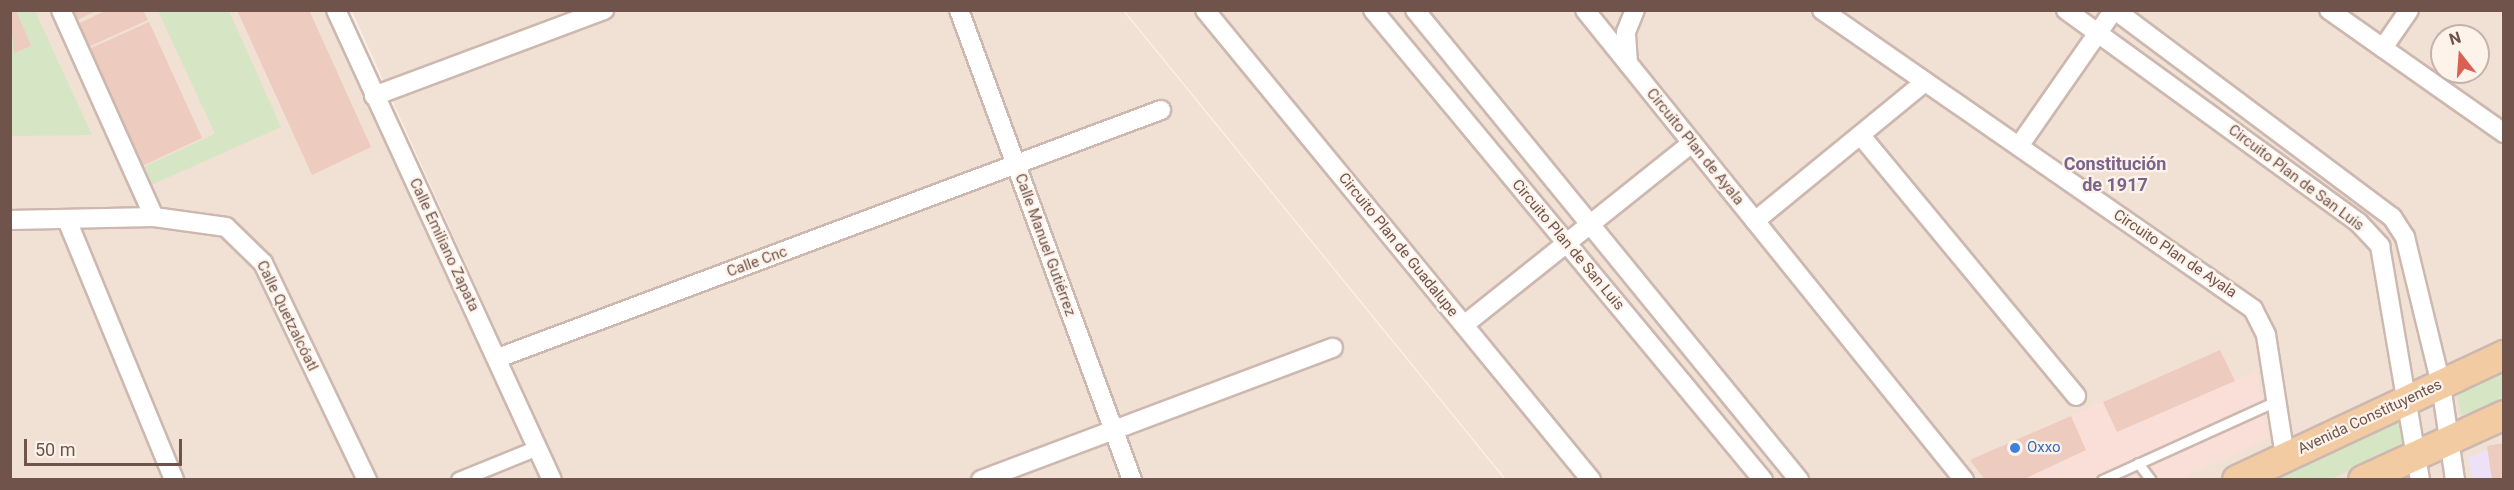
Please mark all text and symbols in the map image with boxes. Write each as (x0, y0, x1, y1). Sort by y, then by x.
north arrow (2430, 24, 2490, 84)
text: N (2447, 27, 2463, 49)
street label: Circuito Plan de Ayala (1642, 85, 1748, 209)
street label: Circuito Plan de San Luis (2225, 121, 2367, 235)
district label: Constitución de 1917 (2064, 154, 2166, 196)
street label: Circuito Plan de Guadalupe (1334, 169, 1462, 321)
street label: Calle Manuel Gutiérrez (1011, 171, 1079, 319)
street label: Calle Emiliano Zapata (405, 175, 483, 315)
street label: Circuito Plan de San Luis (1508, 176, 1628, 314)
street label: Circuito Plan de Ayala (2110, 206, 2240, 302)
street label: Calle Cnc (724, 243, 790, 281)
street label: Calle Quetzalcóatl (252, 258, 322, 374)
street label: Avenida Constituyentes (2295, 376, 2445, 458)
scale bar (27, 427, 184, 465)
text: 50 m (35, 439, 75, 460)
place label: Oxxo (2027, 439, 2061, 457)
marker: Oxxo (2008, 441, 2022, 455)

